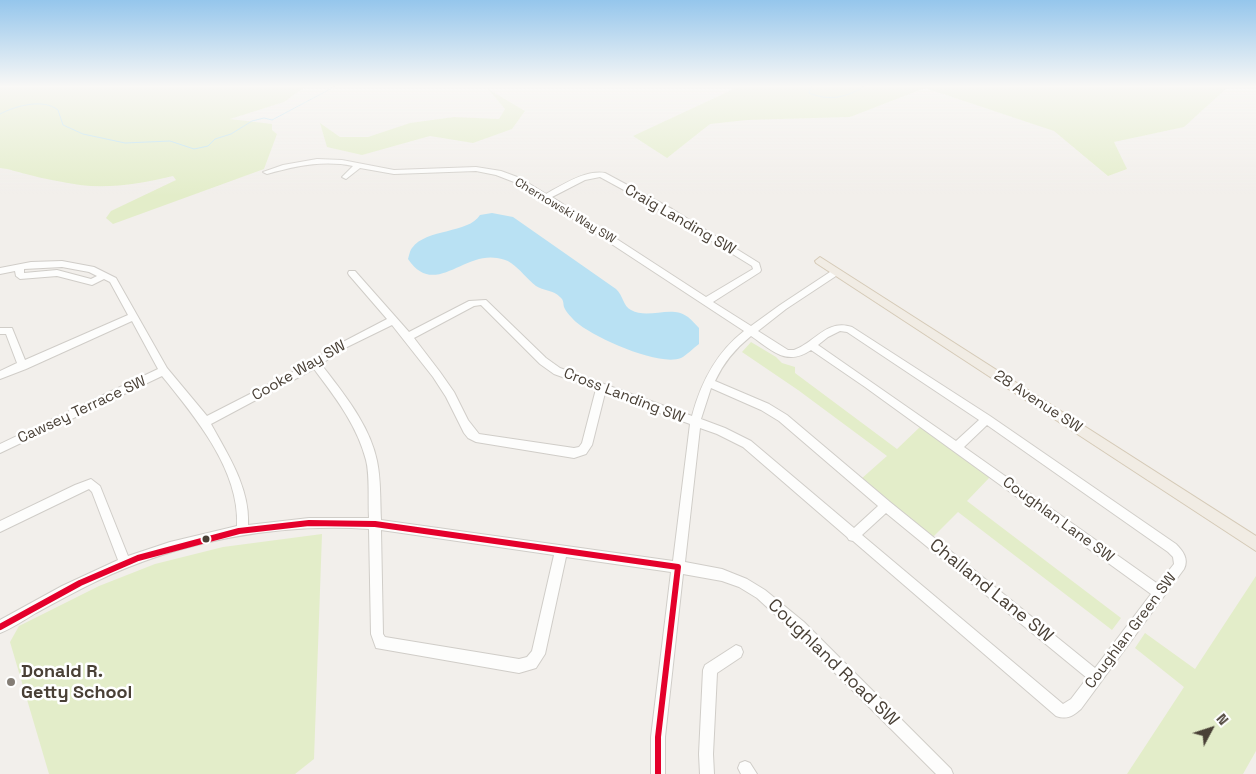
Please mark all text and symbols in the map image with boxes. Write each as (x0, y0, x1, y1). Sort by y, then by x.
street label: Chernowski Way SW (512, 175, 618, 247)
street label: Craig Landing SW (621, 181, 739, 259)
street label: Cooke Way SW (249, 337, 349, 405)
street label: Cross Landing SW (561, 365, 687, 427)
street label: 28 Avenue SW (991, 367, 1085, 437)
street label: Cawsey Terrace SW (15, 372, 149, 448)
street label: Coughlan Lane SW (999, 474, 1117, 566)
unlabelled marker (201, 534, 211, 544)
street label: Challand Lane SW (925, 535, 1057, 647)
street label: Coughlan Green SW (1081, 569, 1181, 693)
street label: Coughland Road SW (763, 595, 903, 731)
place label: Donald R. Getty School (21, 661, 132, 704)
marker: Donald R. Getty School (5, 676, 17, 688)
north arrow (1186, 704, 1236, 754)
text: N (1213, 710, 1232, 729)

